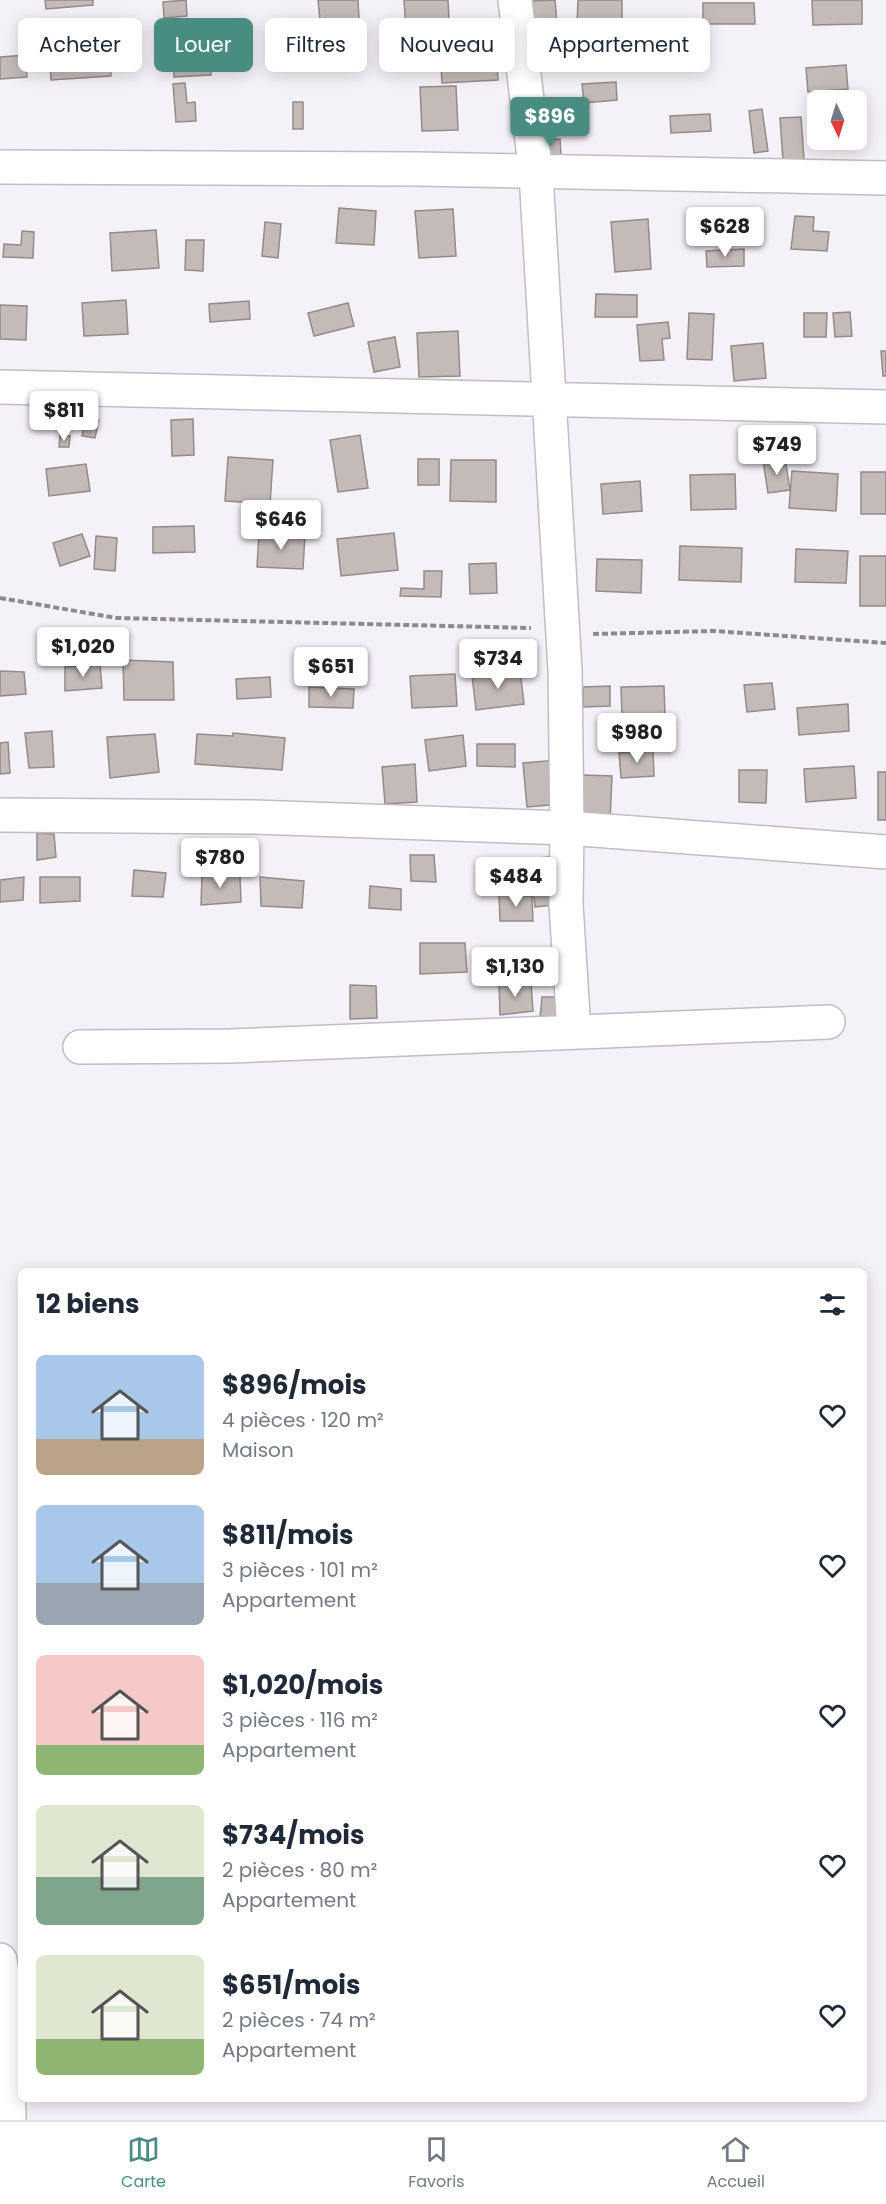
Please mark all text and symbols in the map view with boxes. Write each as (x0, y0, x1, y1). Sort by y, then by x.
chip: Acheter (18, 18, 142, 72)
chip: Louer (154, 18, 253, 72)
chip: Filtres (265, 18, 367, 72)
chip: Nouveau (379, 18, 515, 72)
chip: Appartement (527, 18, 710, 72)
north arrow (807, 90, 867, 150)
map controls (807, 90, 867, 150)
pin: $896 (514, 97, 586, 148)
text: $896 (524, 102, 576, 130)
pin: $628 (689, 207, 761, 258)
text: $628 (700, 212, 750, 240)
pin: $811 (28, 391, 100, 442)
text: $811 (43, 396, 85, 424)
pin: $749 (741, 425, 813, 476)
text: $749 (752, 430, 802, 458)
pin: $646 (245, 500, 317, 551)
text: $646 (255, 505, 307, 533)
pin: $1,020 (34, 627, 132, 678)
text: $1,020 (51, 632, 115, 660)
pin: $734 (462, 639, 534, 690)
text: $734 (473, 644, 523, 672)
pin: $651 (295, 647, 367, 698)
text: $651 (308, 652, 354, 680)
pin: $980 (601, 713, 673, 764)
text: $980 (611, 718, 663, 746)
pin: $780 (184, 838, 256, 889)
text: $780 (195, 843, 245, 871)
pin: $484 (480, 857, 552, 908)
text: $484 (489, 862, 543, 890)
pin: $1,130 (466, 947, 564, 998)
text: $1,130 (485, 952, 545, 980)
text: 12 biens (36, 1286, 140, 1322)
icon: filters (816, 1288, 849, 1321)
text: $896/mois (222, 1367, 367, 1403)
icon: home (84, 1379, 156, 1451)
icon: heart (816, 1399, 849, 1432)
text: 4 pièces · 120 m² (222, 1406, 384, 1434)
text: Maison (222, 1436, 294, 1464)
text: $811/mois (222, 1517, 354, 1553)
icon: home (84, 1529, 156, 1601)
icon: heart (816, 1549, 849, 1582)
text: 3 pièces · 101 m² (222, 1556, 378, 1584)
text: Appartement (222, 1586, 356, 1614)
text: $1,020/mois (222, 1667, 383, 1703)
icon: home (84, 1679, 156, 1751)
icon: heart (816, 1699, 849, 1732)
text: 3 pièces · 116 m² (222, 1706, 378, 1734)
text: Appartement (222, 1736, 356, 1764)
text: $734/mois (222, 1817, 364, 1853)
icon: home (84, 1829, 156, 1901)
icon: heart (816, 1849, 849, 1882)
text: 2 pièces · 80 m² (222, 1856, 377, 1884)
text: Appartement (222, 1886, 356, 1914)
text: $651/mois (222, 1967, 360, 2003)
icon: home (84, 1979, 156, 2051)
icon: heart (816, 1999, 849, 2032)
text: 2 pièces · 74 m² (222, 2006, 376, 2034)
text: Appartement (222, 2036, 356, 2064)
tab: Carte (121, 2133, 166, 2194)
tab: Favoris (408, 2133, 464, 2194)
tab: Accueil (707, 2133, 765, 2194)

